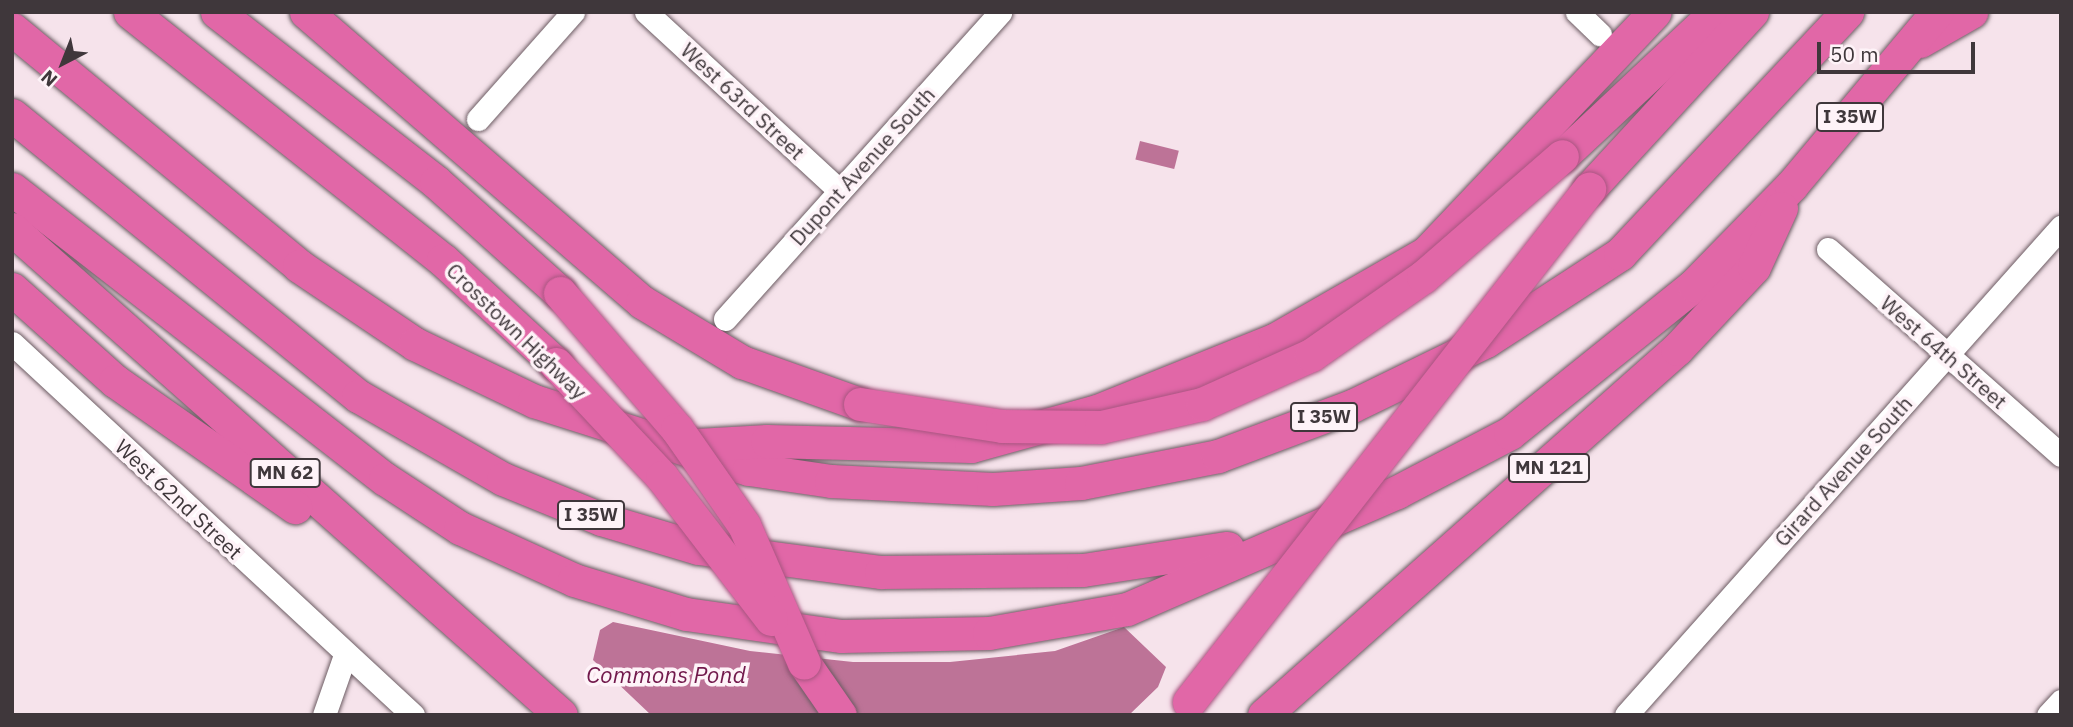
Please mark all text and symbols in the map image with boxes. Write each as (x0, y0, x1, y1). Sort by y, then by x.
north arrow (28, 28, 98, 98)
scale bar (1821, 28, 1979, 72)
street label: West 63rd Street (676, 37, 810, 165)
text: 50 m (1830, 40, 1879, 68)
text: N (36, 65, 62, 92)
street label: Dupont Avenue South (784, 82, 940, 250)
road number: I 35W (1815, 102, 1885, 132)
street label: Crosstown Highway (442, 258, 592, 404)
street label: West 64th Street (1876, 290, 2012, 414)
street label: Girard Avenue South (1769, 391, 1917, 551)
road number: I 35W (1289, 402, 1359, 432)
street label: West 62nd Street (110, 434, 248, 564)
road number: MN 121 (1507, 453, 1591, 484)
road number: MN 62 (248, 458, 322, 488)
road number: I 35W (556, 500, 626, 530)
water label: Commons Pond (586, 660, 746, 688)

